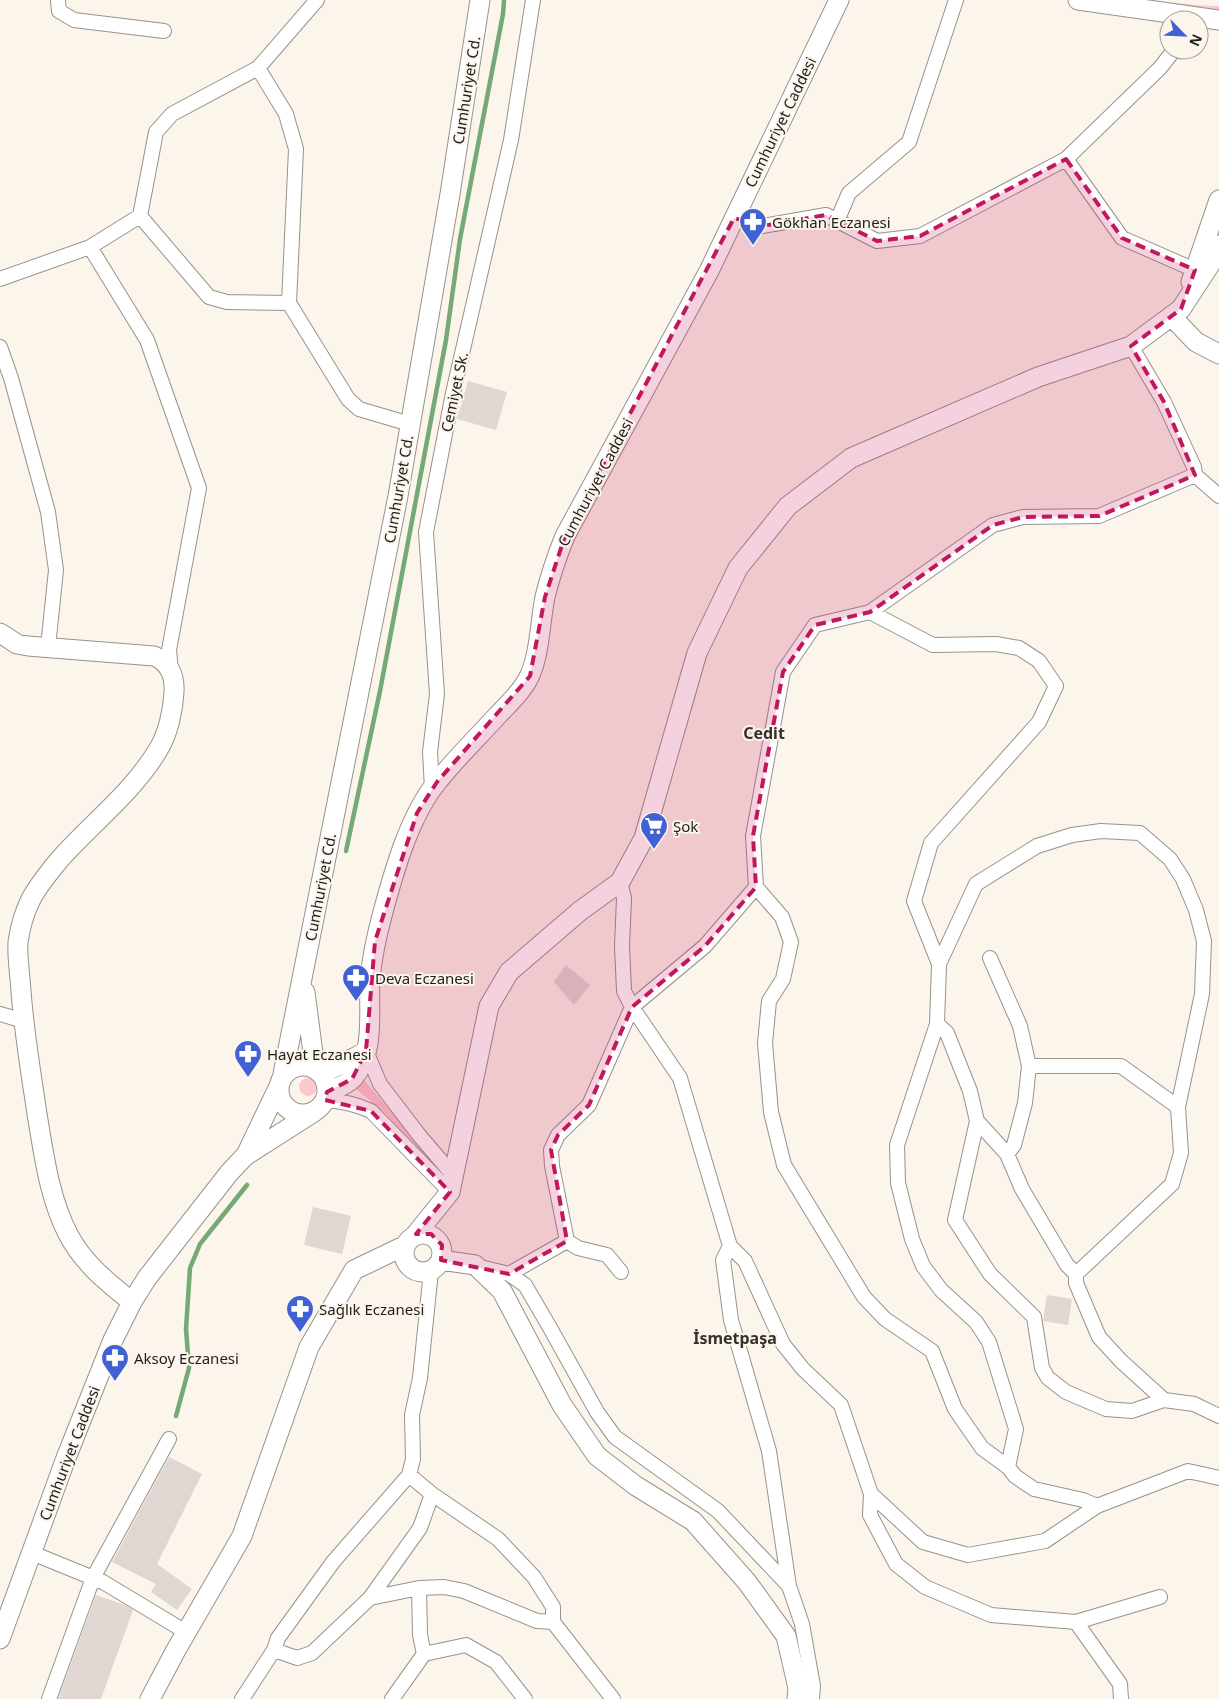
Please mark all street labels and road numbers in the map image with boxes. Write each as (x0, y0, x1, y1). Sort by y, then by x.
street label: Cumhuriyet Cd. (448, 34, 484, 146)
street label: Cumhuriyet Caddesi (740, 53, 820, 191)
street label: Cemiyet Sk. (436, 350, 472, 434)
street label: Cumhuriyet Caddesi (553, 414, 637, 550)
street label: Cumhuriyet Cd. (379, 433, 417, 545)
street label: Cumhuriyet Cd. (300, 831, 340, 943)
street label: Cumhuriyet Caddesi (34, 1383, 104, 1523)

